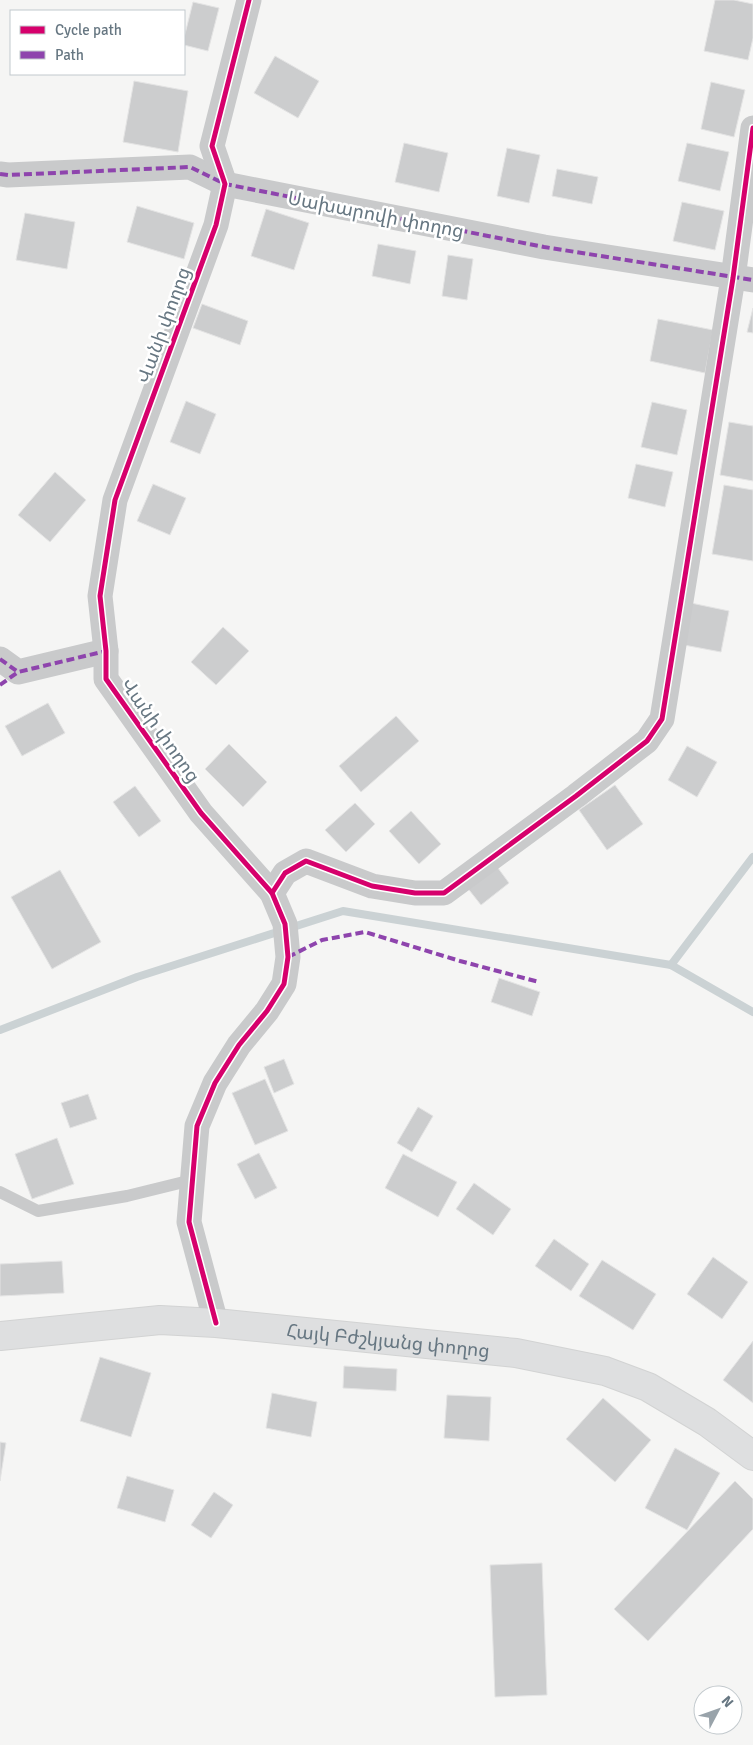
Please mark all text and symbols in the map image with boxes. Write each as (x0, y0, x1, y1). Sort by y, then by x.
legend (10, 10, 185, 75)
text: Cycle path (55, 21, 122, 39)
text: Path (55, 46, 84, 64)
street label: Սախարովի փողոց (286, 186, 466, 244)
street label: Վանի փողոց (132, 264, 196, 387)
street label: Վանի փողոց (115, 674, 205, 787)
street label: Հայկ Բժշկյանց փողոց (285, 1319, 491, 1363)
north arrow (693, 1685, 743, 1735)
text: N (718, 1693, 737, 1711)

